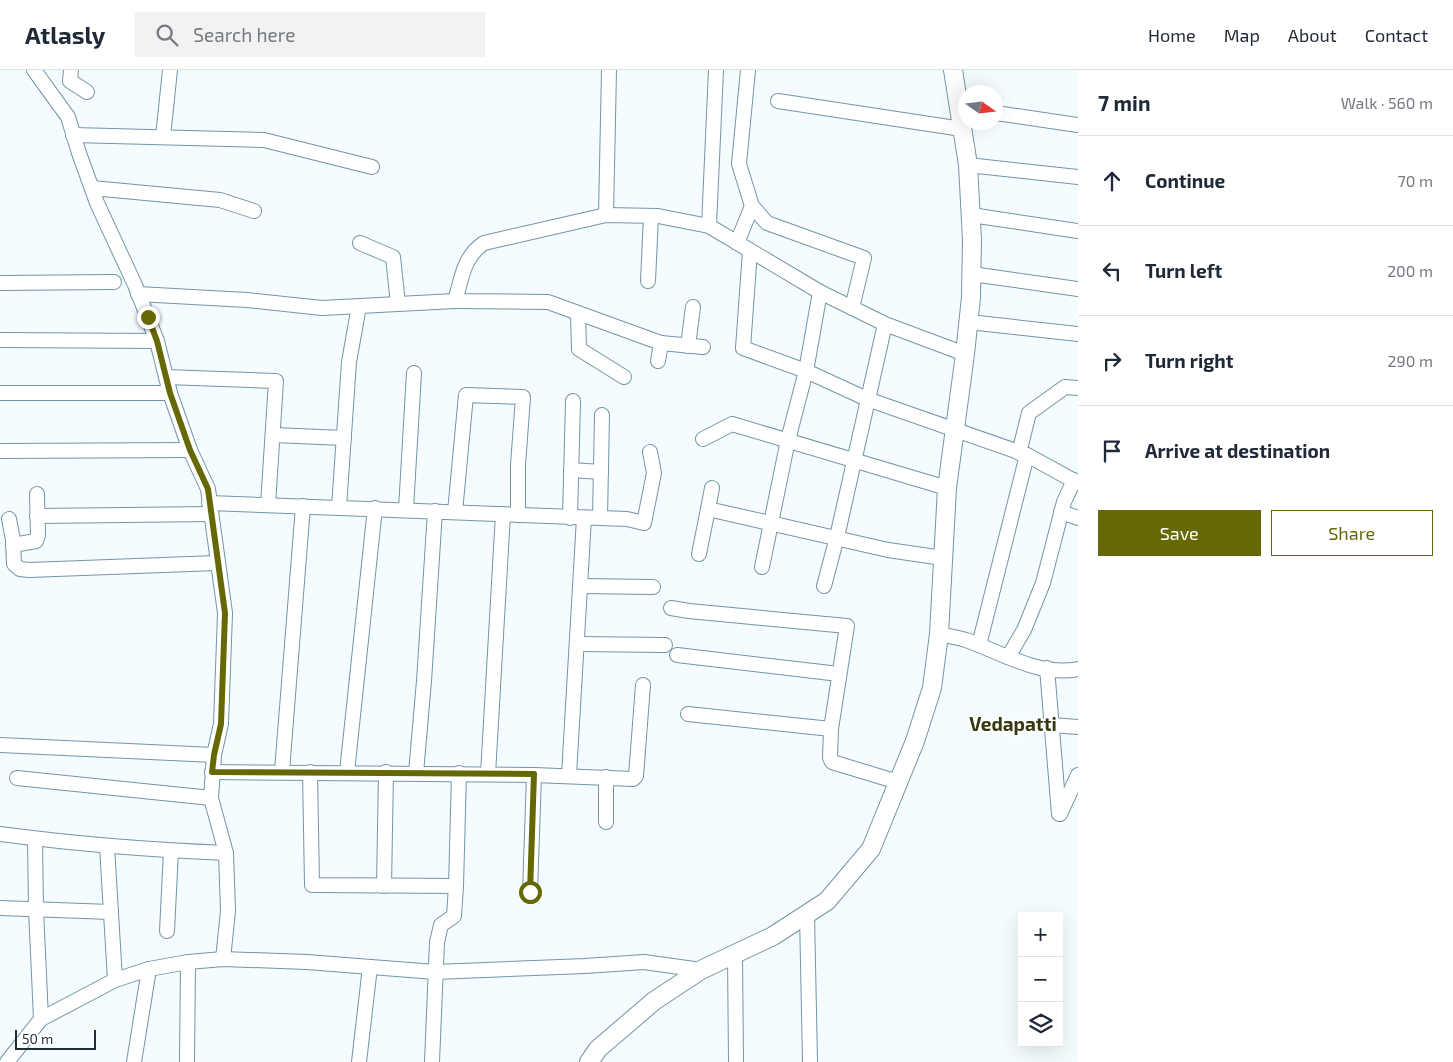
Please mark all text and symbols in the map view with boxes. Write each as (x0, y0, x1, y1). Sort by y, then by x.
search box (135, 12, 485, 57)
text: Atlasly (25, 20, 105, 49)
icon: search (153, 21, 181, 49)
text: Search here (193, 23, 295, 46)
text: Home (1148, 24, 1196, 46)
text: Map (1224, 24, 1260, 46)
text: About (1288, 24, 1337, 46)
text: Contact (1365, 24, 1428, 46)
north arrow (958, 85, 1003, 130)
text: 7 min (1098, 90, 1151, 115)
text: Walk · 560 m (1341, 93, 1433, 112)
icon: ahead (1098, 167, 1126, 195)
text: Continue (1145, 169, 1225, 192)
text: 70 m (1398, 171, 1433, 190)
icon: left (1098, 257, 1126, 285)
text: Turn left (1145, 259, 1222, 282)
text: 200 m (1387, 261, 1433, 280)
route end (137, 306, 160, 329)
icon: right (1098, 347, 1126, 375)
text: Turn right (1145, 349, 1233, 372)
text: 290 m (1388, 351, 1433, 370)
icon: arrive (1098, 437, 1126, 465)
text: Arrive at destination (1145, 439, 1330, 462)
button: Save (1098, 510, 1261, 556)
button: Share (1271, 510, 1433, 556)
district label: Vedapatti (969, 712, 1057, 735)
route start (519, 881, 542, 904)
map controls (1018, 912, 1063, 1047)
button: + (1018, 912, 1063, 957)
button: − (1018, 957, 1063, 1002)
button: layers (1018, 1002, 1063, 1047)
scale bar (15, 1027, 96, 1050)
text: 50 m (22, 1030, 53, 1047)

